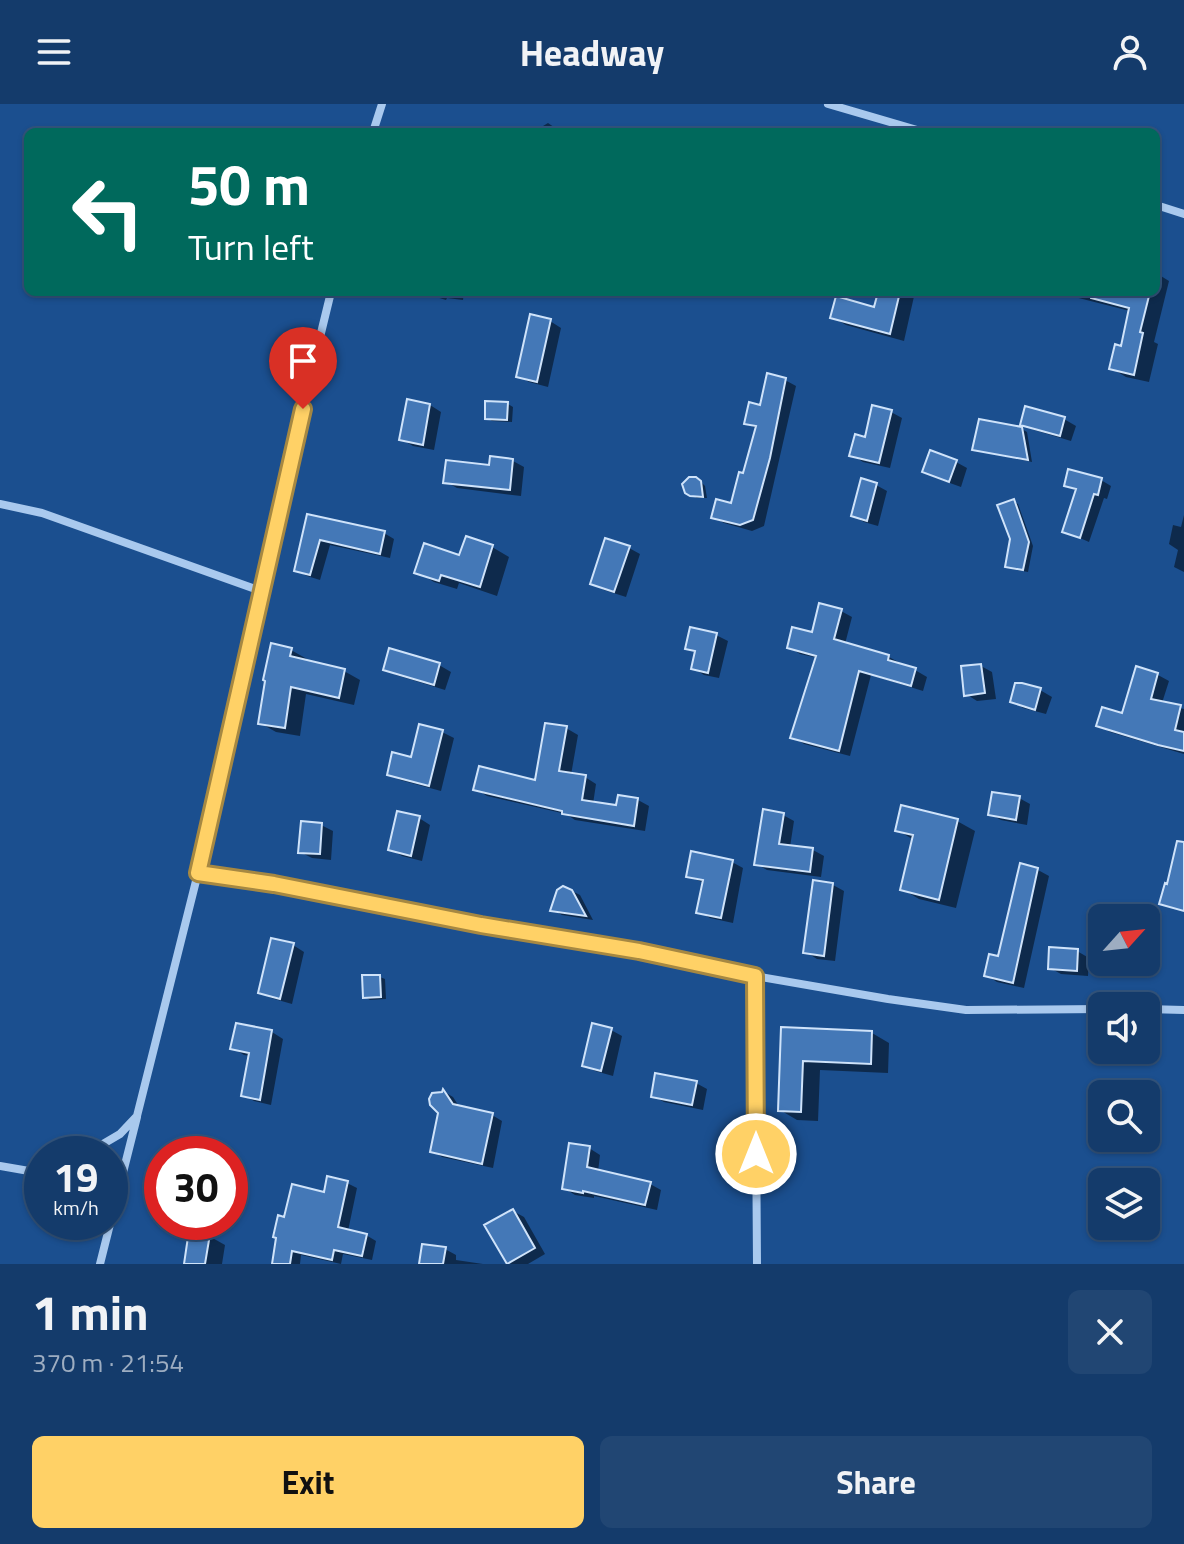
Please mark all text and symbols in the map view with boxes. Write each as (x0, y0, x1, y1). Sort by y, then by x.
text: Headway (520, 25, 664, 80)
icon: menu (32, 30, 76, 74)
icon: person (1108, 30, 1152, 74)
text: 50 m (188, 142, 310, 227)
icon: left (56, 160, 160, 264)
text: Turn left (188, 219, 314, 274)
pin (269, 327, 337, 409)
icon: arrive (281, 339, 325, 383)
north arrow (1088, 904, 1160, 976)
map controls (1088, 904, 1160, 1240)
button: sound (1088, 992, 1160, 1064)
button: search (1088, 1080, 1160, 1152)
position arrow (714, 1112, 798, 1196)
speed limit sign: 30 (144, 1136, 248, 1240)
text: 19 (54, 1147, 98, 1208)
button: layers (1088, 1168, 1160, 1240)
text: km/h (53, 1192, 99, 1223)
text: 1 min (32, 1276, 149, 1349)
button: close (1068, 1290, 1152, 1374)
text: 370 m · 21:54 (32, 1343, 184, 1382)
button: Exit (32, 1436, 584, 1528)
button: Share (600, 1436, 1152, 1528)

